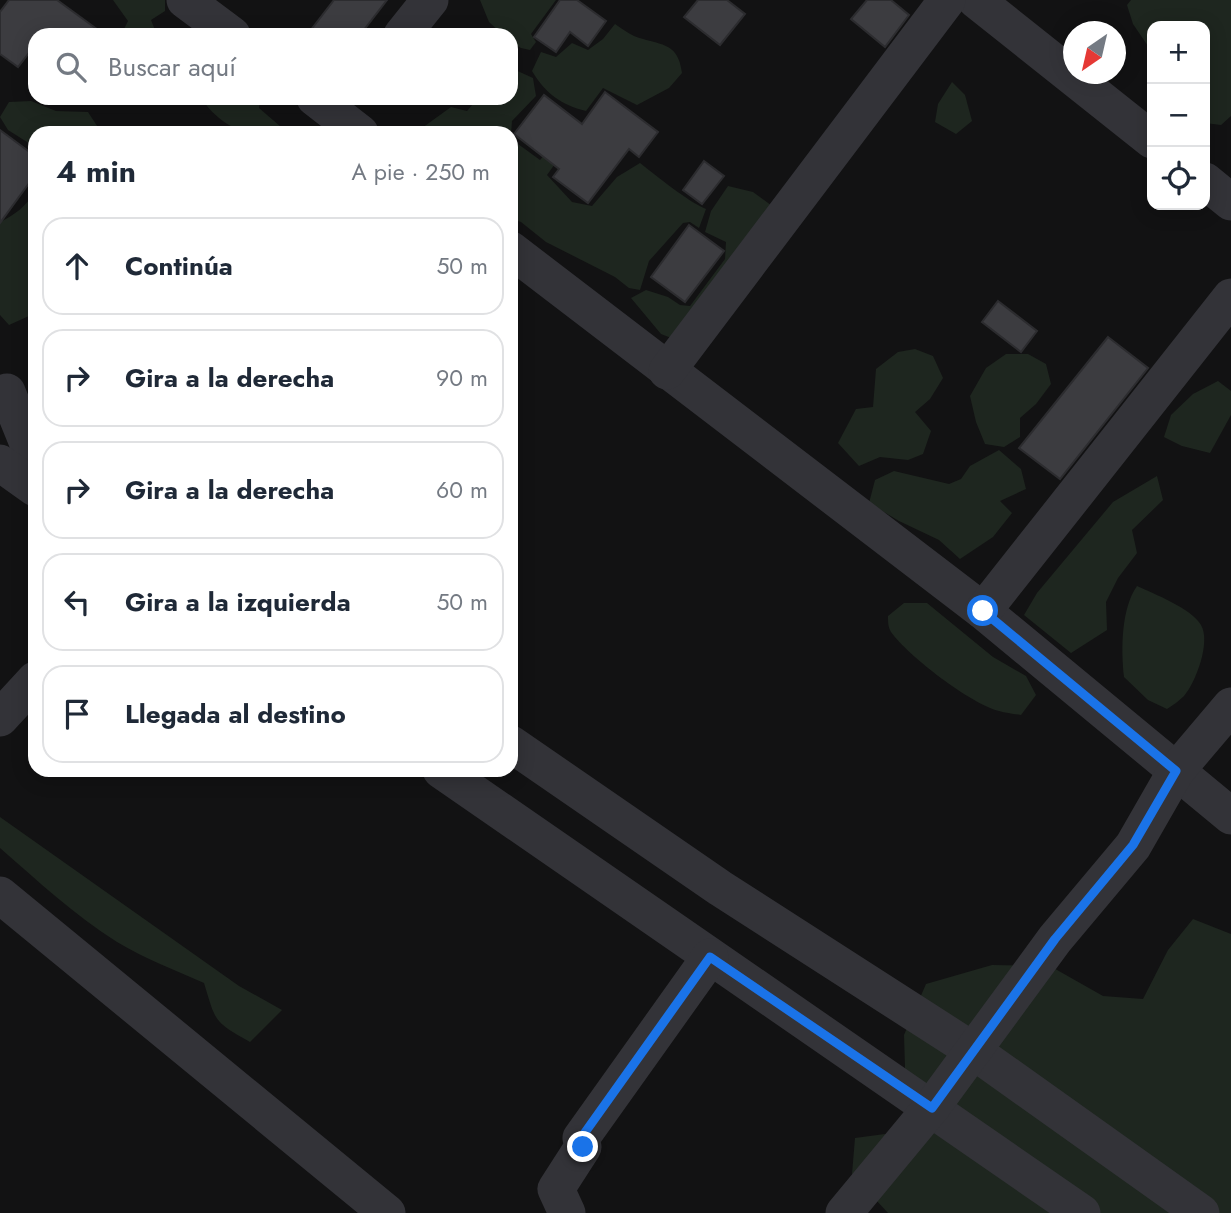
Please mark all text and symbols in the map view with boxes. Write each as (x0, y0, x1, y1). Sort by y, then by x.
north arrow (1063, 21, 1126, 84)
map controls (1147, 21, 1210, 210)
button: + (1147, 21, 1210, 84)
search box (28, 28, 518, 105)
icon: search (52, 48, 90, 86)
text: Buscar aquí (108, 48, 236, 86)
button: − (1147, 84, 1210, 147)
button: locate (1147, 147, 1210, 210)
text: 4 min (56, 150, 136, 193)
text: A pie · 250 m (352, 155, 490, 189)
icon: ahead (58, 247, 96, 285)
text: Continúa (125, 247, 233, 285)
text: 50 m (436, 249, 488, 283)
icon: right (58, 359, 96, 397)
text: Gira a la derecha (125, 359, 334, 397)
text: 90 m (436, 361, 488, 395)
icon: right (58, 471, 96, 509)
text: Gira a la derecha (125, 471, 334, 509)
text: 60 m (436, 473, 488, 507)
icon: left (58, 583, 96, 621)
text: Gira a la izquierda (125, 583, 351, 621)
text: 50 m (436, 585, 488, 619)
route start (967, 595, 998, 626)
icon: arrive (58, 695, 96, 733)
text: Llegada al destino (125, 695, 346, 733)
route end (567, 1131, 598, 1162)

